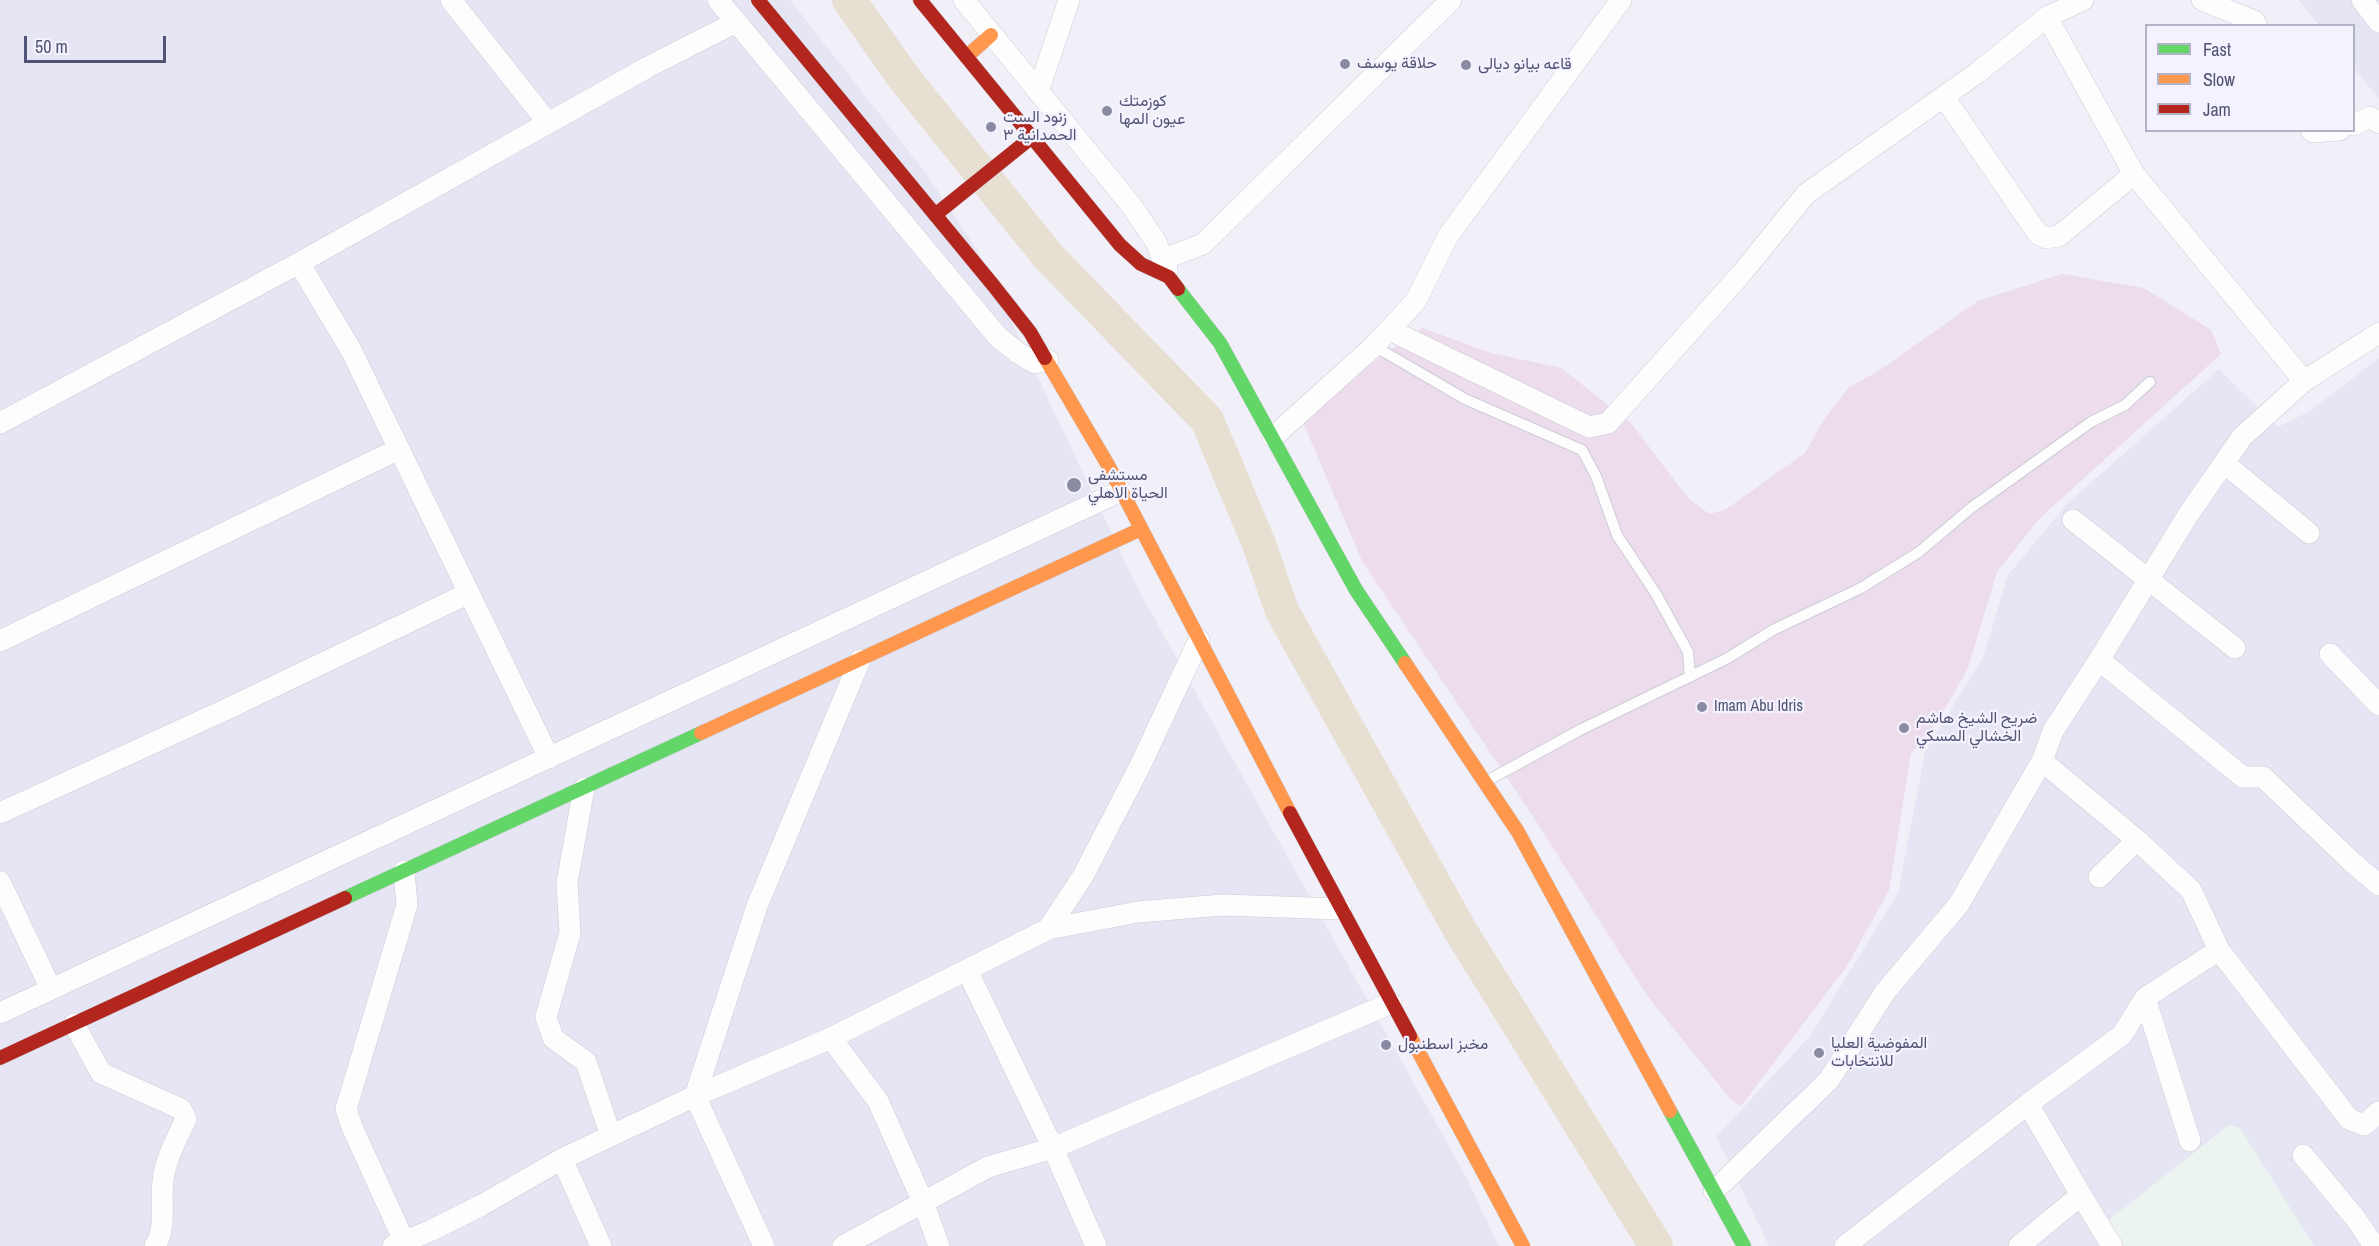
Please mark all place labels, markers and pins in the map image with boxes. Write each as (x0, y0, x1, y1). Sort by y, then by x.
place label: حلاقة يوسف (1357, 54, 1437, 74)
place label: قاعه بيانو ديالى (1478, 55, 1572, 75)
marker: حلاقة يوسف (1338, 57, 1352, 71)
marker: قاعه بيانو ديالى (1459, 58, 1473, 72)
place label: كوزمتك عيون المها (1119, 92, 1185, 130)
marker: كوزمتك عيون المها (1100, 104, 1114, 118)
place label: زنود الست الحمدانية ٣ (1003, 108, 1076, 146)
marker: زنود الست الحمدانية ٣ (984, 120, 998, 134)
place label: مستشفى الحياة الاهلي (1088, 466, 1168, 504)
marker: مستشفى الحياة الاهلي (1065, 476, 1083, 494)
place label: Imam Abu Idris (1714, 697, 1803, 717)
marker: Imam Abu Idris (1695, 700, 1709, 714)
place label: ضريح الشيخ هاشم الخشالي المسكي (1916, 709, 2037, 747)
marker: ضريح الشيخ هاشم الخشالي المسكي (1897, 721, 1911, 735)
place label: المفوضية العليا للانتخابات (1831, 1034, 1927, 1072)
place label: مخبز اسطنبول (1398, 1035, 1488, 1055)
marker: مخبز اسطنبول (1379, 1038, 1393, 1052)
marker: المفوضية العليا للانتخابات (1812, 1046, 1826, 1060)

